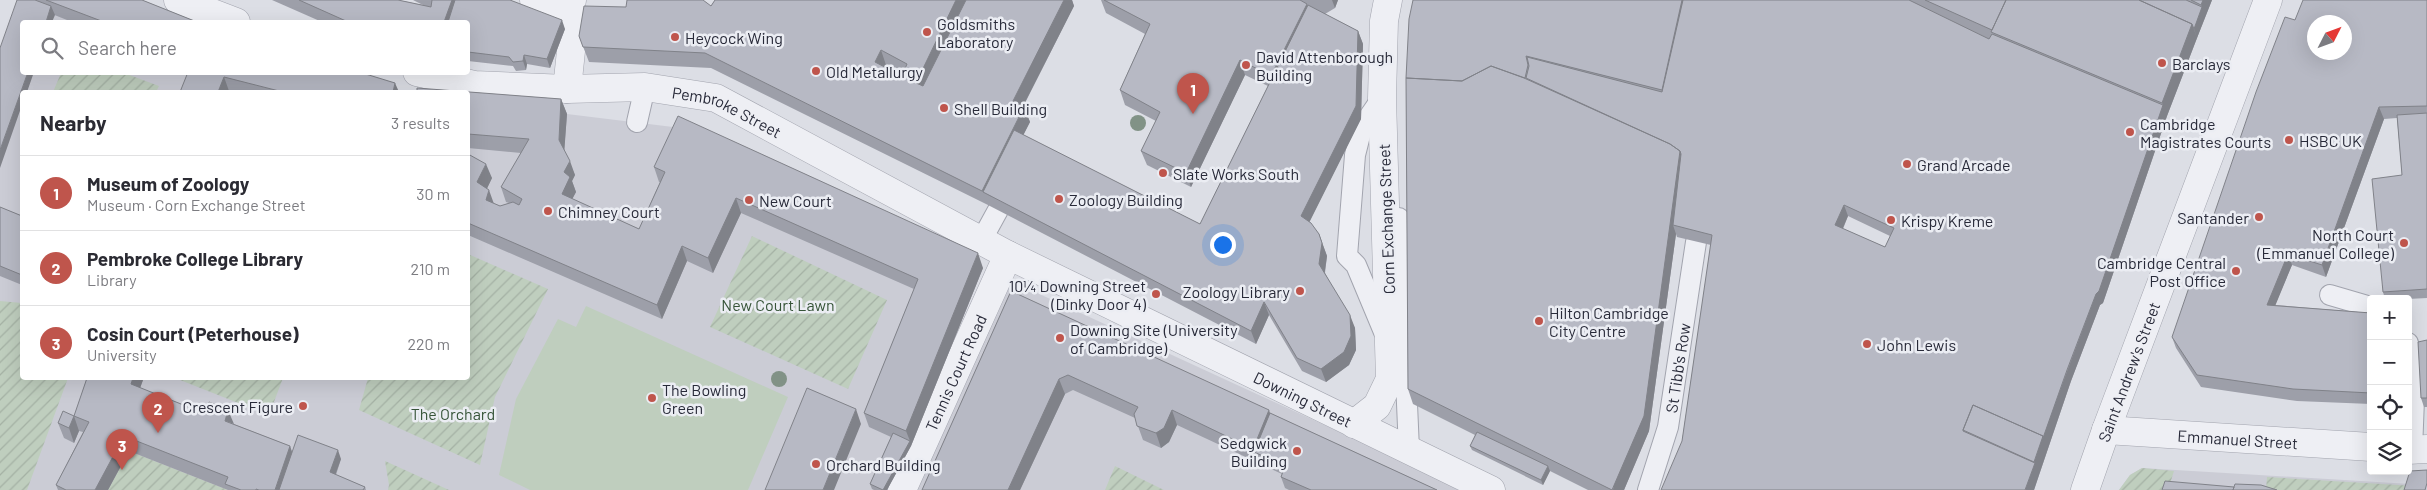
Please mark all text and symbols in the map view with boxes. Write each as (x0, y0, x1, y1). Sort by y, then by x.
place label: Goldsmiths Laboratory (937, 14, 1015, 51)
north arrow (2307, 15, 2352, 60)
search box (20, 20, 470, 75)
marker: Goldsmiths Laboratory (921, 26, 933, 38)
place label: Heycock Wing (685, 28, 783, 47)
marker: Heycock Wing (669, 31, 681, 43)
icon: search (38, 34, 66, 62)
text: Search here (78, 36, 177, 59)
place label: David Attenborough Building (1256, 47, 1393, 84)
place label: Barclays (2172, 54, 2231, 73)
marker: Barclays (2156, 57, 2168, 69)
marker: David Attenborough Building (1240, 59, 1252, 71)
place label: Old Metallurgy (826, 62, 924, 81)
marker: Old Metallurgy (810, 65, 822, 77)
pin: 1 (1177, 73, 1209, 114)
street label: Pembroke Street (671, 82, 785, 141)
place label: Shell Building (954, 99, 1047, 118)
marker: Shell Building (938, 102, 950, 114)
text: Nearby (40, 110, 106, 135)
text: 3 results (391, 113, 450, 132)
place label: Cambridge Magistrates Courts (2140, 114, 2271, 151)
marker: Cambridge Magistrates Courts (2124, 126, 2136, 138)
place label: HSBC UK (2299, 131, 2362, 150)
marker: HSBC UK (2283, 134, 2295, 146)
street label: Corn Exchange Street (1374, 143, 1398, 295)
place label: Grand Arcade (1917, 155, 2010, 174)
marker: Grand Arcade (1901, 158, 1913, 170)
place label: Slate Works South (1173, 164, 1299, 183)
marker: Slate Works South (1157, 167, 1169, 179)
text: Museum of Zoology (87, 172, 249, 195)
text: 1 (53, 184, 59, 203)
text: 30 m (416, 184, 450, 203)
place label: Zoology Building (1069, 190, 1183, 209)
place label: New Court (759, 191, 832, 210)
marker: Zoology Building (1053, 193, 1065, 205)
marker: New Court (743, 194, 755, 206)
text: Museum · Corn Exchange Street (87, 195, 306, 214)
place label: Chimney Court (558, 202, 660, 221)
marker: Chimney Court (542, 205, 554, 217)
place label: Santander (2177, 208, 2249, 227)
place label: Krispy Kreme (1901, 211, 1993, 230)
marker: Santander (2253, 211, 2265, 223)
marker: Krispy Kreme (1885, 214, 1897, 226)
place label: North Court (Emmanuel College) (2256, 225, 2395, 262)
your location (1210, 232, 1236, 258)
marker: North Court (Emmanuel College) (2398, 237, 2410, 249)
text: Pembroke College Library (87, 247, 303, 270)
place label: Cambridge Central Post Office (2097, 253, 2226, 290)
text: 2 (52, 259, 60, 278)
text: 210 m (411, 259, 450, 278)
marker: Cambridge Central Post Office (2230, 265, 2242, 277)
text: Library (87, 270, 137, 289)
place label: 10¼ Downing Street (Dinky Door 4) (1009, 276, 1147, 313)
place label: Zoology Library (1183, 282, 1291, 301)
marker: Zoology Library (1294, 285, 1306, 297)
marker: 10¼ Downing Street (Dinky Door 4) (1150, 288, 1162, 300)
park label: New Court Lawn (721, 295, 835, 314)
map controls (2367, 295, 2412, 475)
button: + (2367, 295, 2412, 340)
street label: Saint Andrew's Street (2093, 299, 2163, 444)
place label: Hilton Cambridge City Centre (1549, 303, 1669, 340)
street label: Tennis Court Road (920, 311, 990, 434)
marker: Hilton Cambridge City Centre (1533, 315, 1545, 327)
place label: Downing Site (University of Cambridge) (1070, 320, 1238, 357)
street label: St Tibb's Row (1661, 321, 1693, 414)
text: Cosin Court (Peterhouse) (87, 322, 299, 345)
marker: Downing Site (University of Cambridge) (1054, 332, 1066, 344)
text: 3 (52, 334, 60, 353)
text: 220 m (407, 334, 450, 353)
place label: John Lewis (1877, 335, 1956, 354)
marker: John Lewis (1861, 338, 1873, 350)
button: − (2367, 340, 2412, 385)
text: University (87, 345, 157, 364)
street label: Downing Street (1251, 367, 1355, 430)
place label: The Bowling Green (662, 380, 746, 417)
button: locate (2367, 385, 2412, 430)
pin: 2 (142, 392, 174, 433)
marker: The Bowling Green (646, 392, 658, 404)
place label: Crescent Figure (182, 397, 293, 416)
marker: Crescent Figure (297, 400, 309, 412)
park label: The Orchard (411, 404, 495, 423)
street label: Emmanuel Street (2177, 425, 2299, 452)
pin: 3 (106, 429, 138, 470)
button: layers (2367, 430, 2412, 475)
place label: Sedgwick Building (1220, 433, 1287, 470)
marker: Sedgwick Building (1291, 445, 1303, 457)
place label: Orchard Building (826, 455, 941, 474)
marker: Orchard Building (810, 458, 822, 470)

